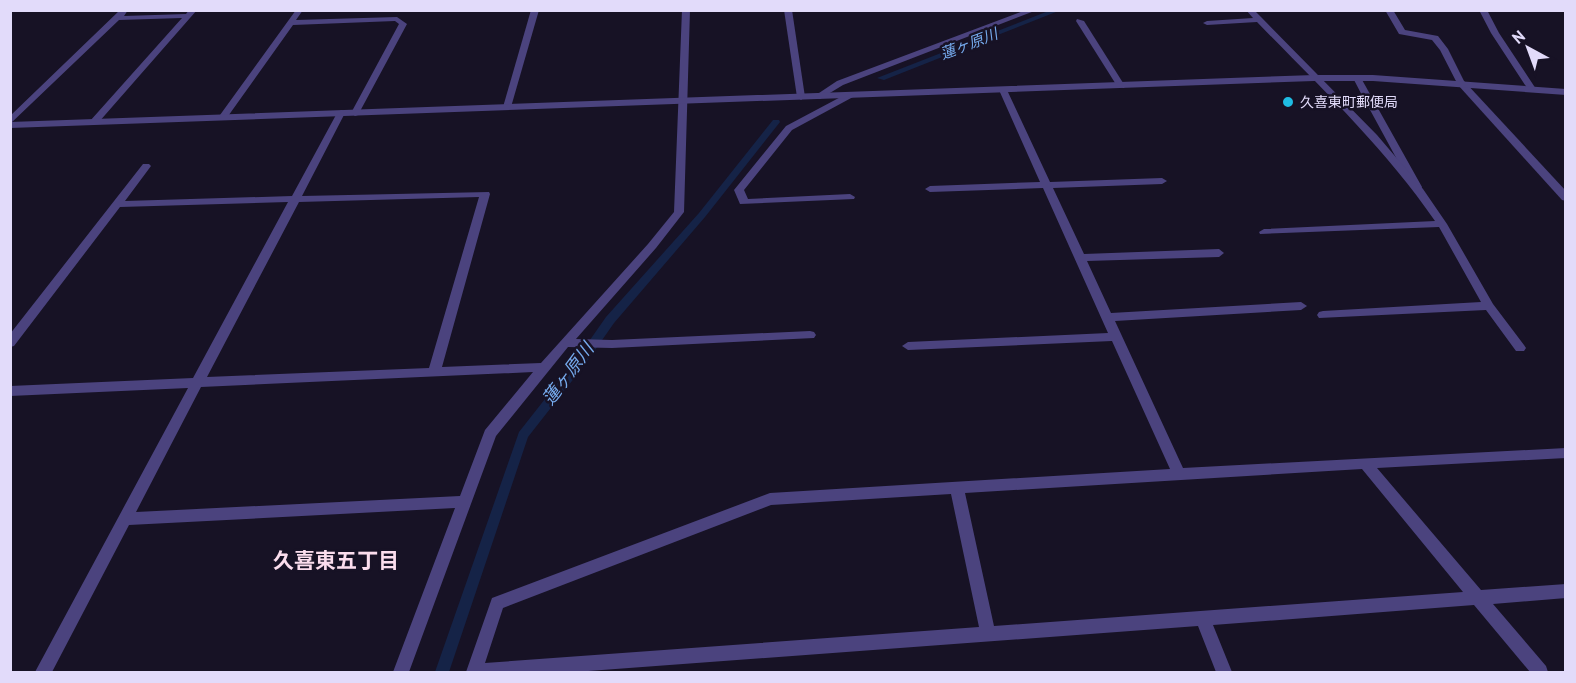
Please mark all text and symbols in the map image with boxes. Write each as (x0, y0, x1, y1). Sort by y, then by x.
north arrow (1498, 18, 1558, 78)
water label: 蓮ヶ原川 (937, 23, 1002, 63)
text: N (1508, 26, 1529, 48)
place label: 久喜東町郵便局 (1300, 93, 1398, 111)
marker: 久喜東町郵便局 (1281, 95, 1295, 109)
water label: 蓮ヶ原川 (537, 336, 600, 409)
district label: 久喜東五丁目 (273, 547, 399, 574)

